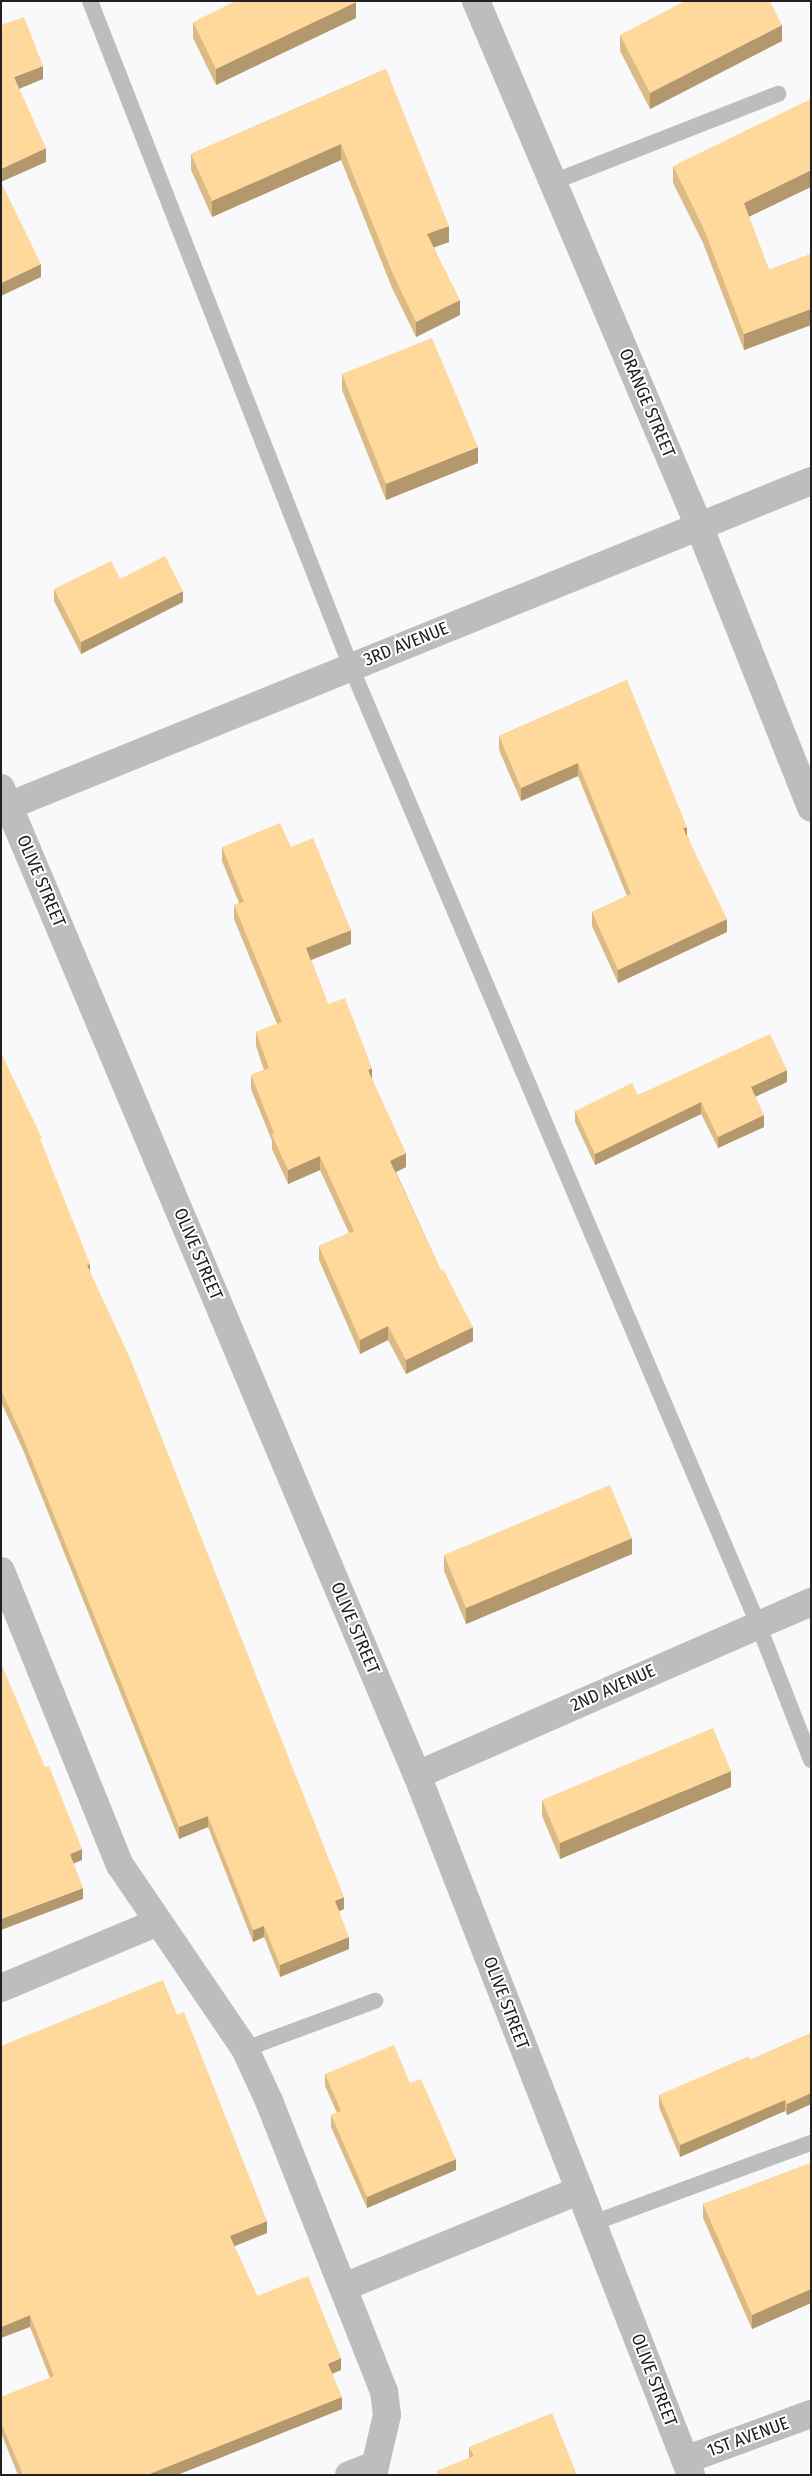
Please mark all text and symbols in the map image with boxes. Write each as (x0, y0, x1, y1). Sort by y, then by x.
street label: ORANGE STREET (614, 345, 680, 461)
street label: 3RD AVENUE (361, 617, 451, 671)
street label: OLIVE STREET (12, 832, 70, 930)
street label: OLIVE STREET (169, 1205, 227, 1303)
street label: OLIVE STREET (326, 1579, 384, 1677)
street label: 2ND AVENUE (567, 1660, 659, 1716)
street label: OLIVE STREET (478, 1954, 534, 2052)
street label: OLIVE STREET (626, 2331, 682, 2429)
street label: 1ST AVENUE (704, 2412, 792, 2462)

